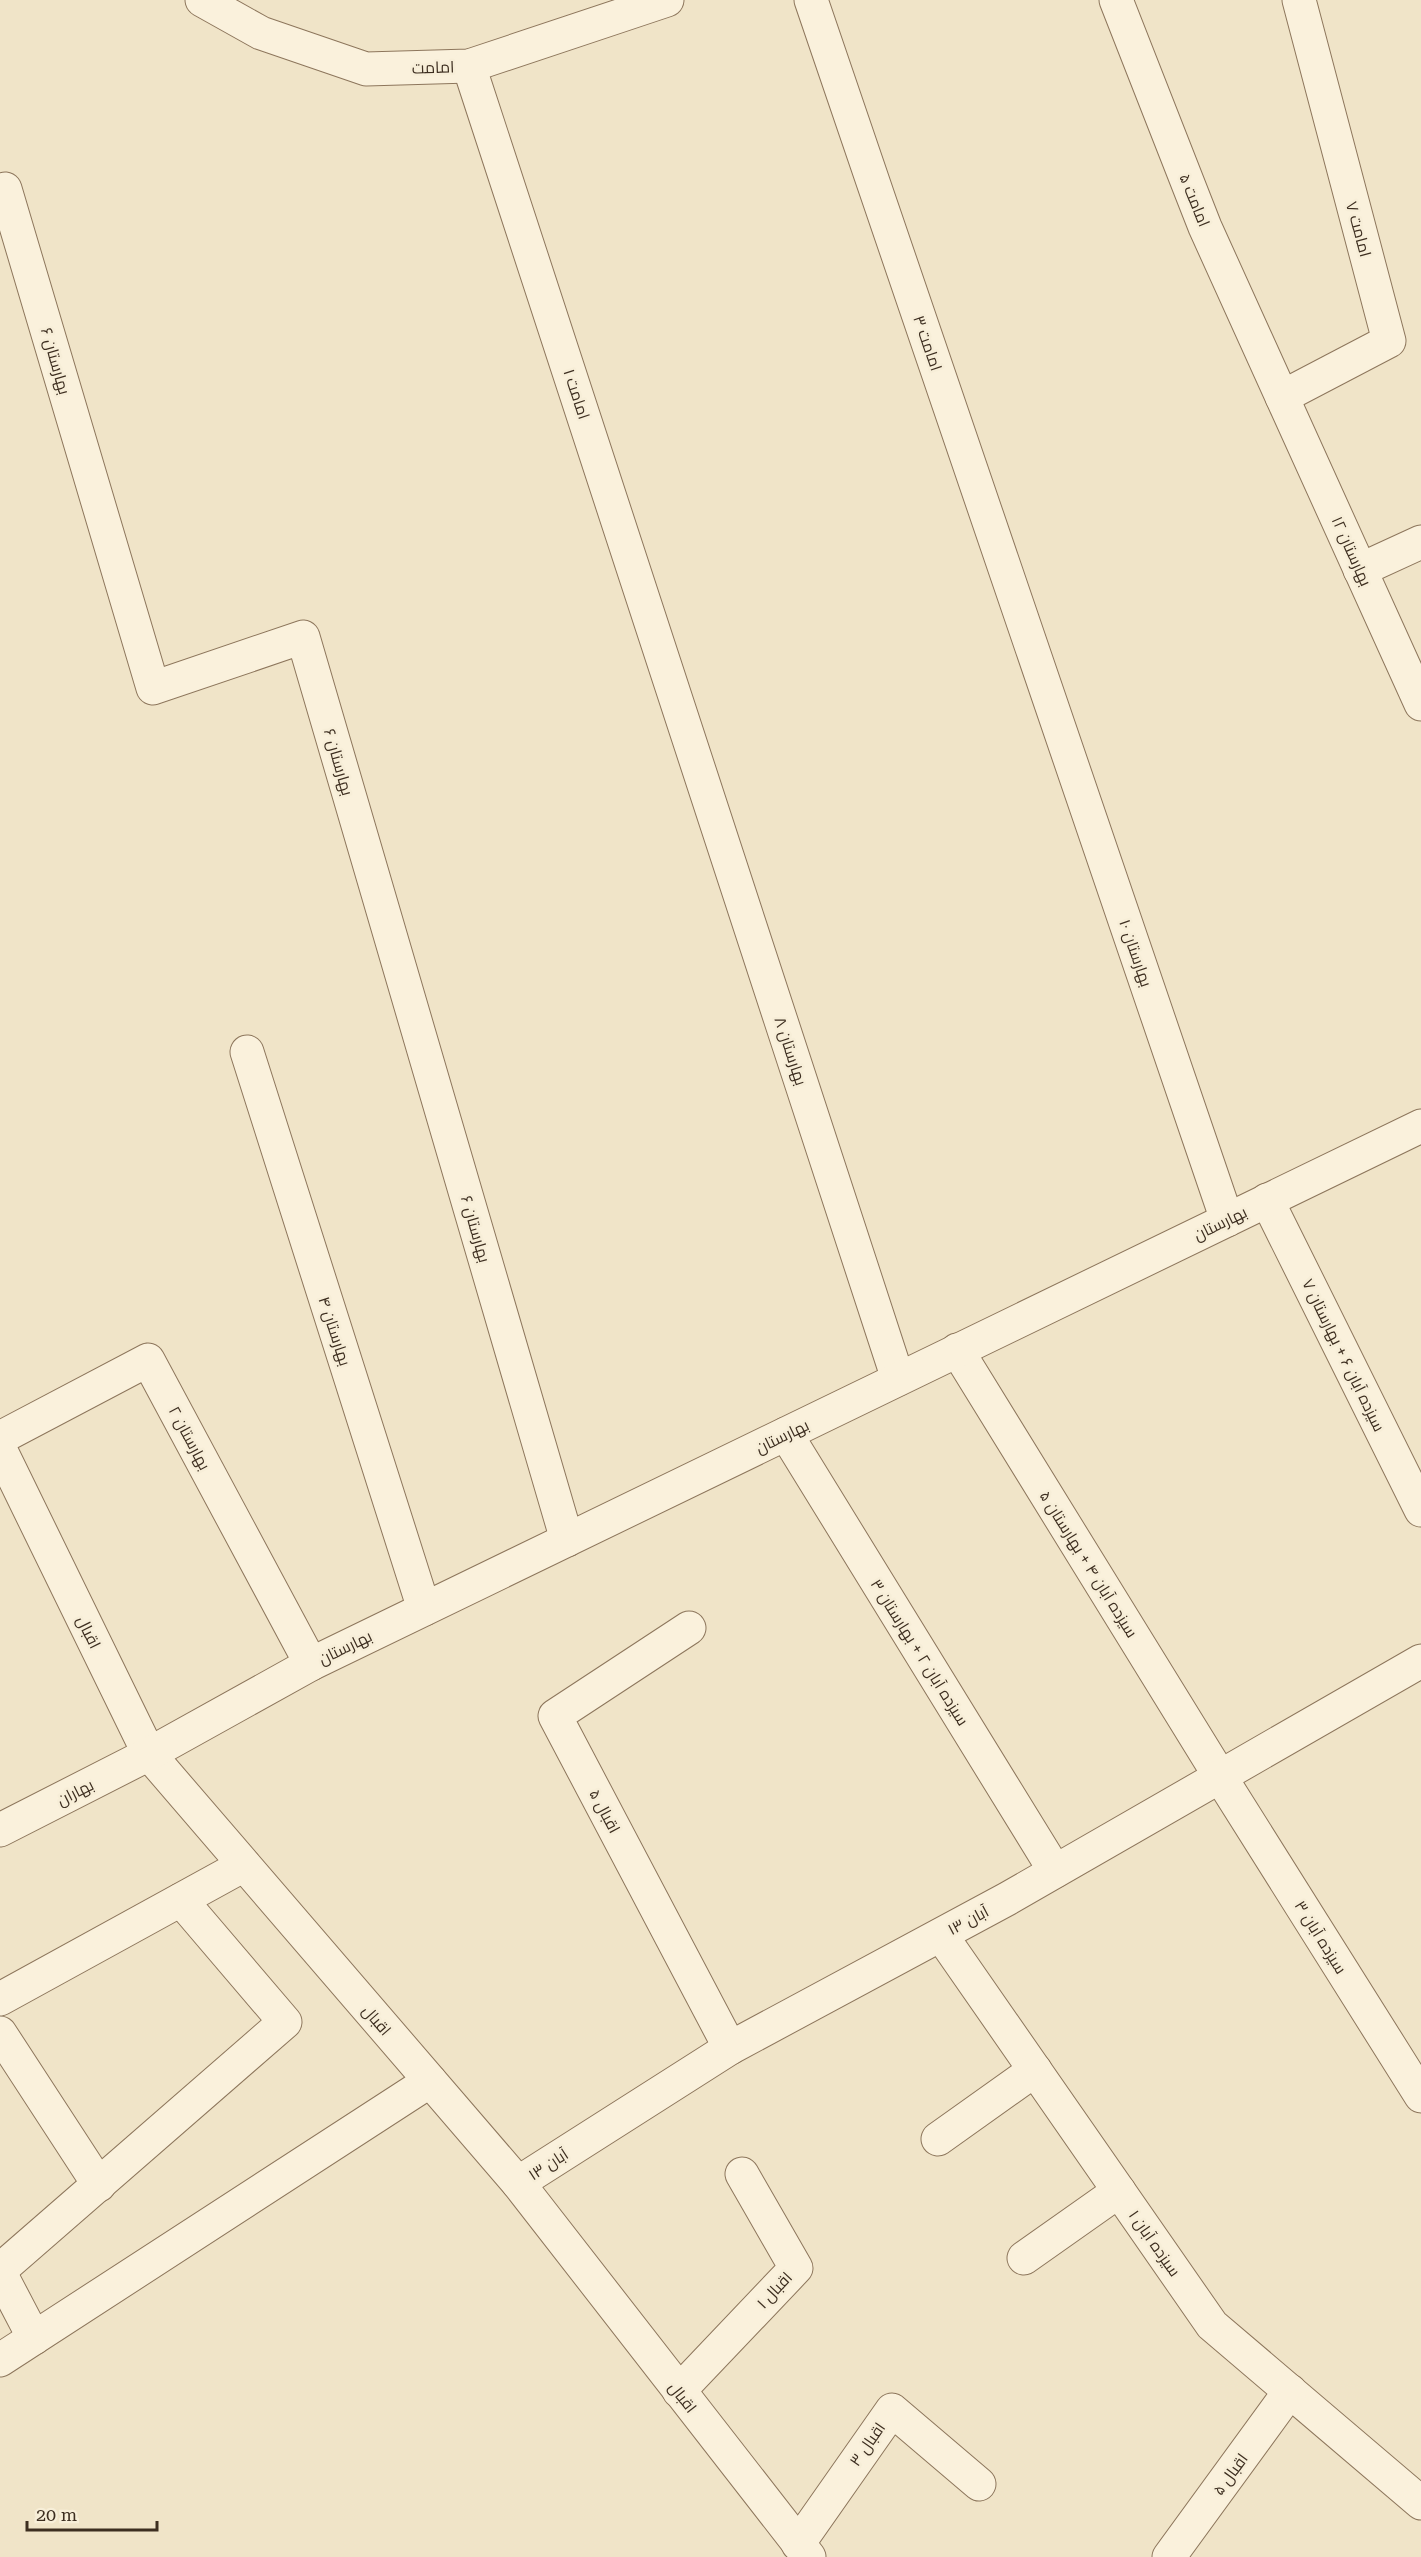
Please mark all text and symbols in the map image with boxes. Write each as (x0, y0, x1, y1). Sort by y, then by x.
street label: امامت (411, 57, 455, 78)
street label: امامت ۵ (1175, 171, 1214, 229)
street label: امامت ۷ (1342, 199, 1375, 259)
street label: امامت ۳ (909, 313, 946, 373)
street label: بهارستان ۶ (36, 325, 74, 397)
street label: امامت ۱ (560, 367, 594, 422)
street label: بهارستان ۱۲ (1327, 513, 1375, 590)
street label: بهارستان ۶ (319, 726, 357, 798)
street label: بهارستان ۱۰ (1114, 917, 1156, 990)
street label: بهارستان ۸ (770, 1014, 811, 1088)
street label: بهارستان ۶ (456, 1193, 494, 1265)
street label: بهارستان (1190, 1202, 1250, 1245)
street label: سیزده آبان ۶ + بهارستان ۷ (1297, 1276, 1389, 1435)
street label: بهارستان ۴ (313, 1294, 355, 1369)
street label: بهارستان ۲ (164, 1403, 214, 1474)
street label: بهارستان (752, 1415, 812, 1458)
street label: سیزده آبان ۴ + بهارستان ۵ (1035, 1487, 1142, 1642)
street label: سیزده آبان ۲ + بهارستان ۳ (866, 1575, 972, 1730)
street label: اقبال (72, 1613, 105, 1652)
street label: بهارستان (315, 1626, 375, 1669)
street label: بهاران (54, 1775, 97, 1811)
street label: اقبال ۵ (584, 1786, 624, 1837)
street label: سیزده آبان ۳ (1290, 1897, 1351, 1978)
street label: ۱۳ آبان (944, 1901, 993, 1940)
street label: اقبال (358, 2001, 395, 2040)
street label: ۱۳ آبان (525, 2144, 573, 2185)
street label: سیزده آبان ۱ (1124, 2206, 1184, 2281)
street label: اقبال ۱ (753, 2268, 797, 2313)
street label: اقبال (664, 2378, 701, 2417)
street label: اقبال ۳ (846, 2419, 890, 2470)
street label: اقبال ۵ (1209, 2450, 1253, 2499)
scale bar (27, 2494, 158, 2532)
text: 20 m (36, 2504, 77, 2525)

